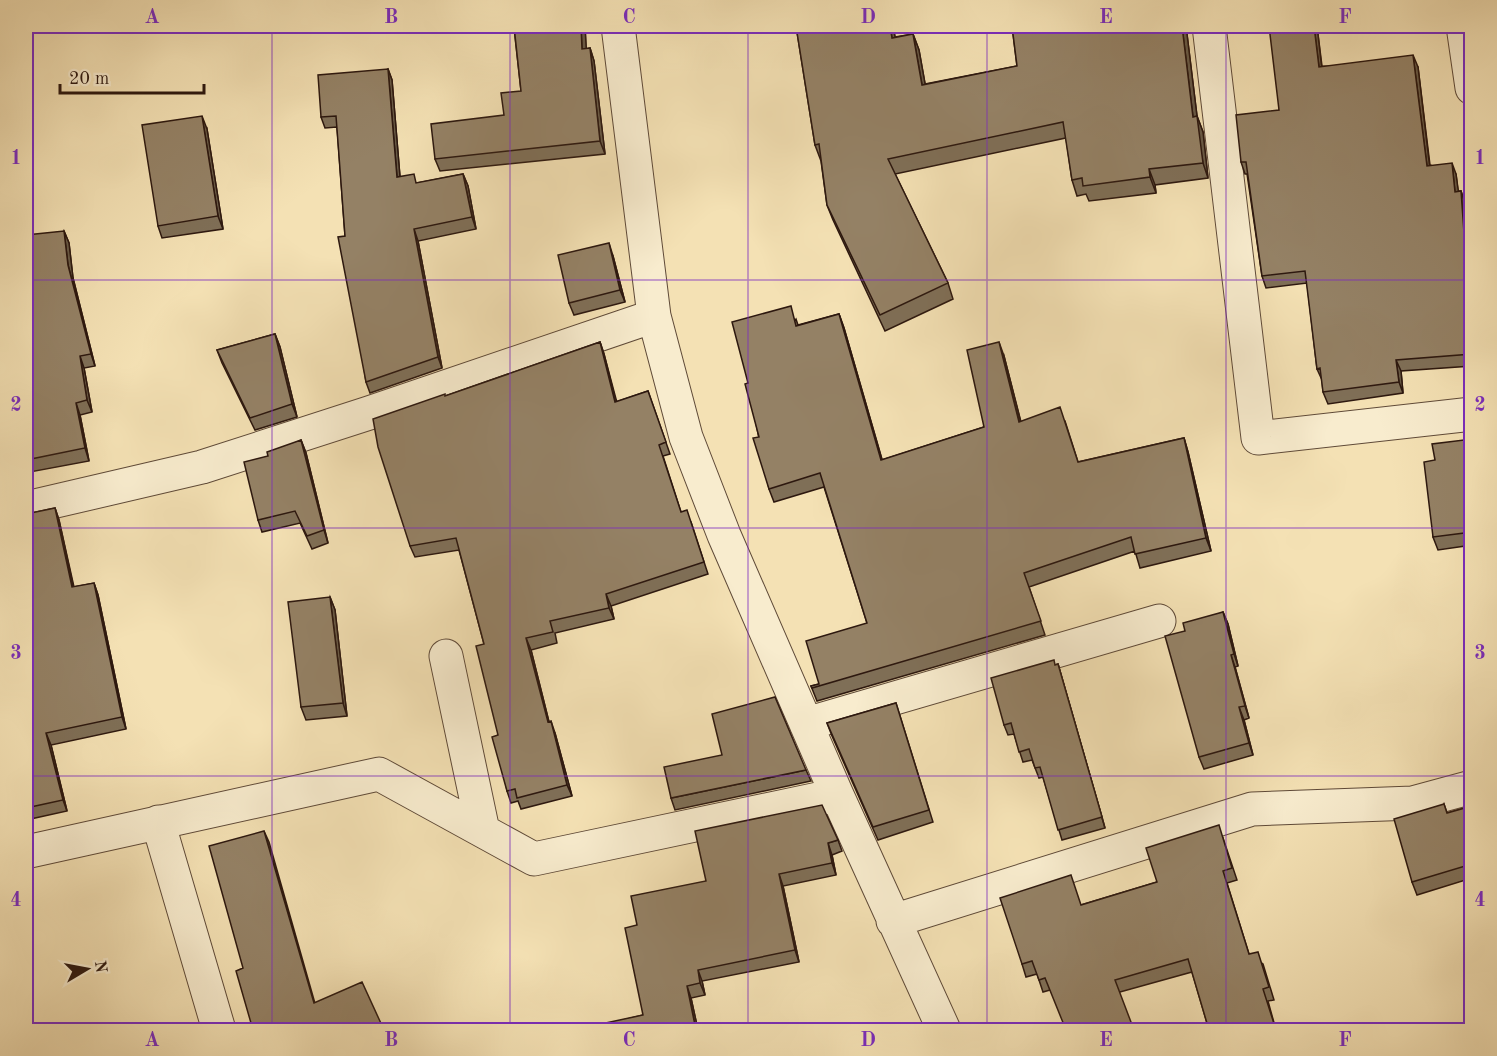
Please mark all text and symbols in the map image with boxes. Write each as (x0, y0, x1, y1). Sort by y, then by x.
text: A (144, 8, 160, 28)
text: B (384, 8, 398, 28)
text: C (622, 8, 636, 28)
text: D (860, 8, 876, 28)
text: E (1099, 8, 1113, 28)
text: F (1338, 8, 1352, 28)
scale bar (60, 57, 204, 95)
text: 20 m (69, 70, 109, 88)
text: 1 (10, 149, 22, 169)
text: 1 (1474, 149, 1486, 169)
text: 2 (10, 396, 22, 416)
text: 2 (1474, 396, 1486, 416)
text: 3 (10, 644, 22, 664)
text: 3 (1474, 644, 1486, 664)
text: 4 (10, 891, 22, 911)
text: 4 (1474, 891, 1486, 911)
north arrow (57, 939, 117, 999)
text: N (91, 959, 109, 975)
text: A (144, 1031, 160, 1051)
text: B (384, 1031, 398, 1051)
text: C (622, 1031, 636, 1051)
text: D (860, 1031, 876, 1051)
text: E (1099, 1031, 1113, 1051)
text: F (1338, 1031, 1352, 1051)

